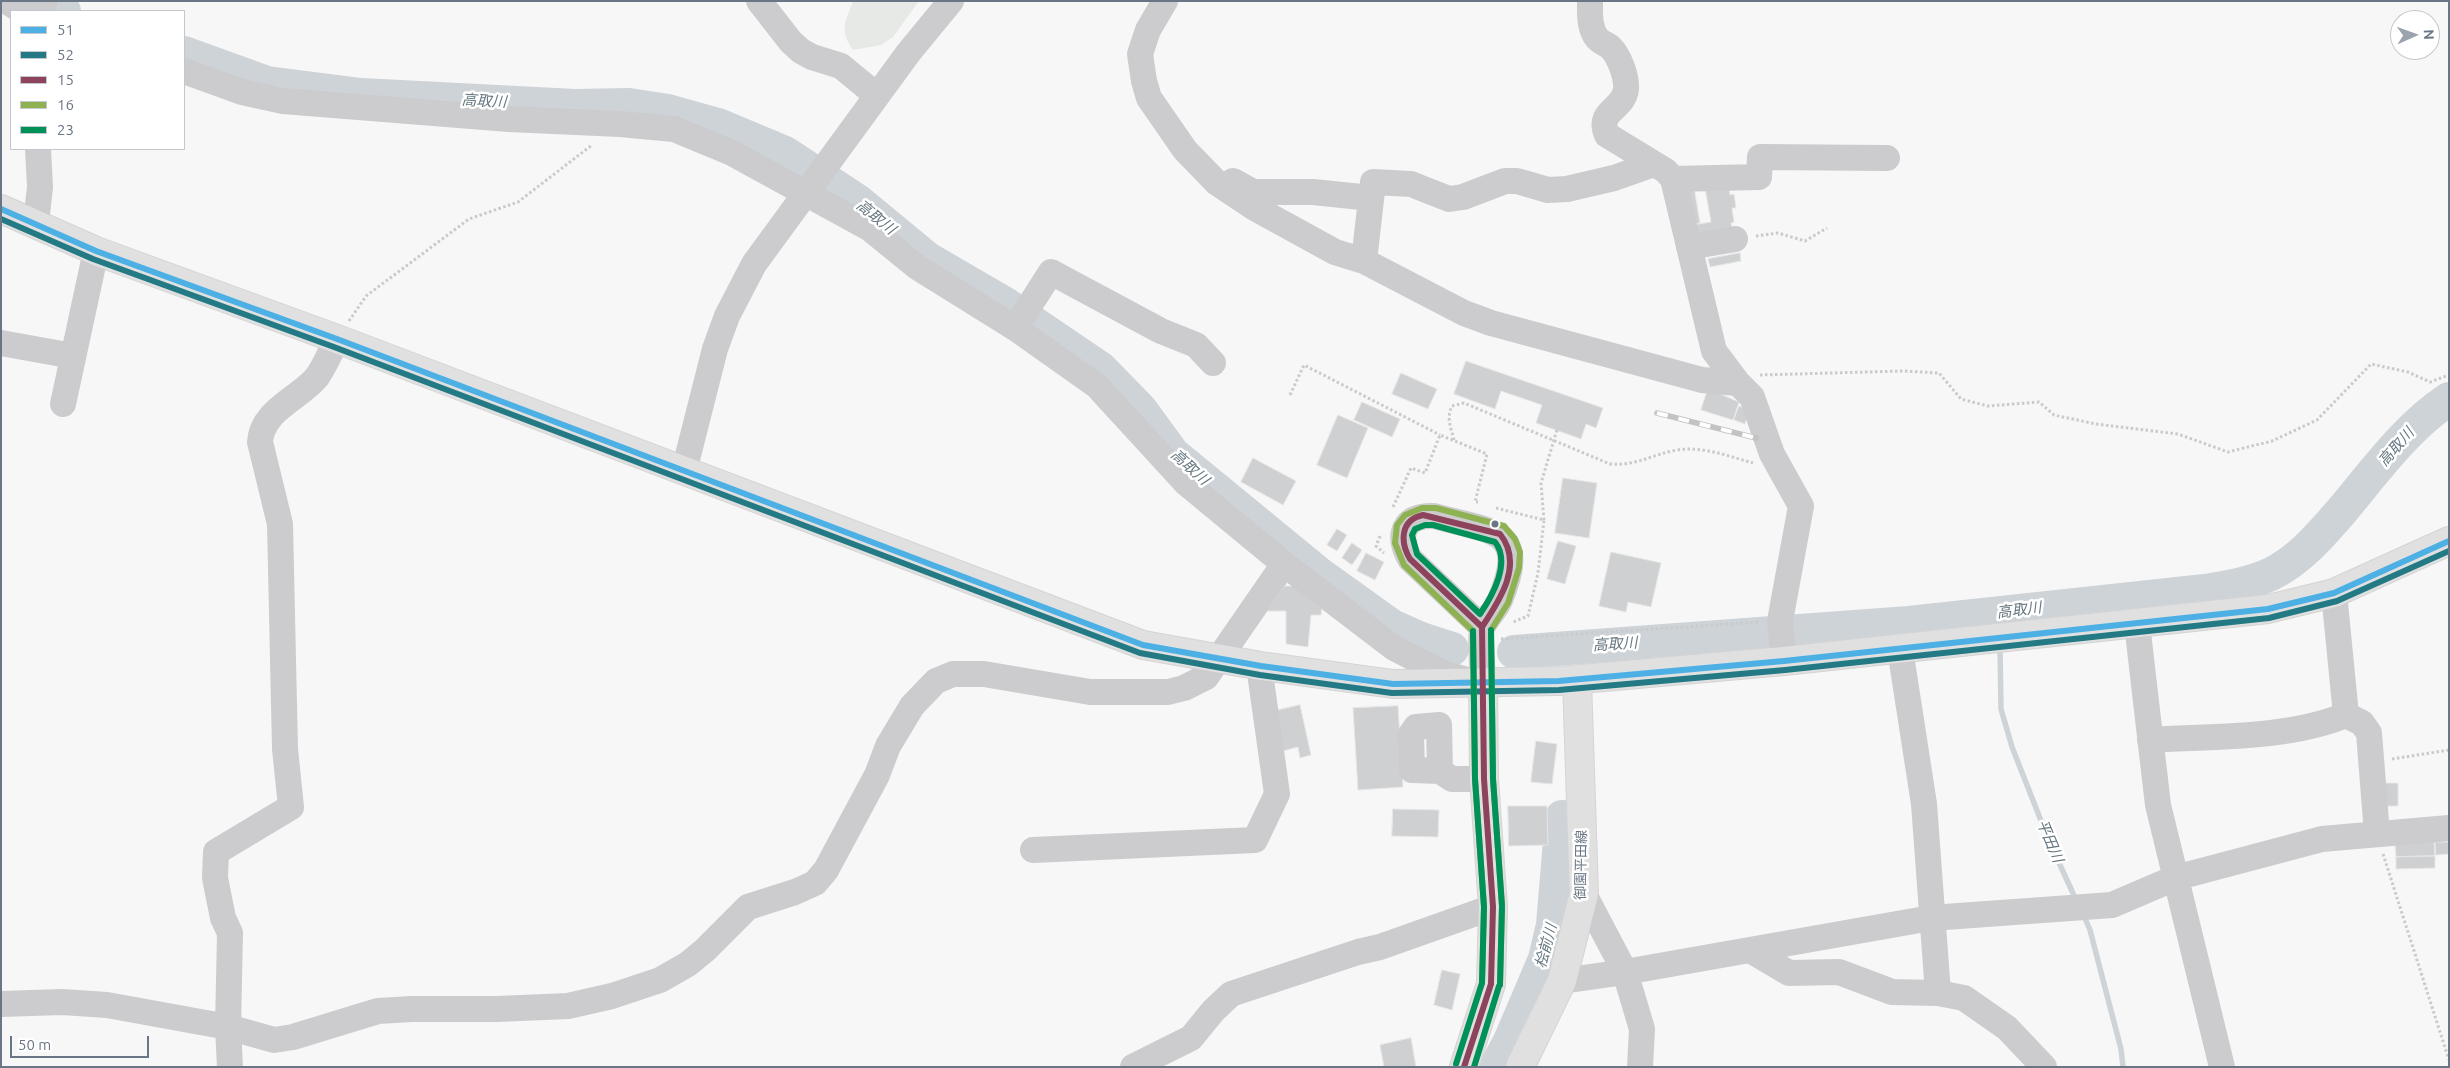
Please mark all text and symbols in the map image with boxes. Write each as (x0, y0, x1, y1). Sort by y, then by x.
legend (10, 10, 185, 150)
north arrow (2390, 10, 2440, 60)
text: 51 (57, 21, 74, 38)
text: N (2421, 29, 2437, 40)
text: 52 (57, 46, 74, 63)
text: 15 (57, 71, 74, 88)
water label: 高取川 (461, 91, 507, 111)
text: 16 (57, 96, 74, 113)
text: 23 (57, 121, 74, 138)
water label: 高取川 (853, 196, 899, 238)
water label: 高取川 (2374, 424, 2418, 470)
water label: 高取川 (1167, 445, 1213, 489)
unlabelled marker (1490, 519, 1500, 529)
water label: 高取川 (1996, 598, 2042, 622)
water label: 高取川 (1592, 633, 1638, 655)
water label: 平田川 (2033, 817, 2067, 865)
street label: 御園平田線 (1572, 830, 1590, 900)
water label: 桧前川 (1531, 922, 1561, 970)
scale bar (12, 1026, 151, 1058)
text: 50 m (18, 1036, 51, 1053)

